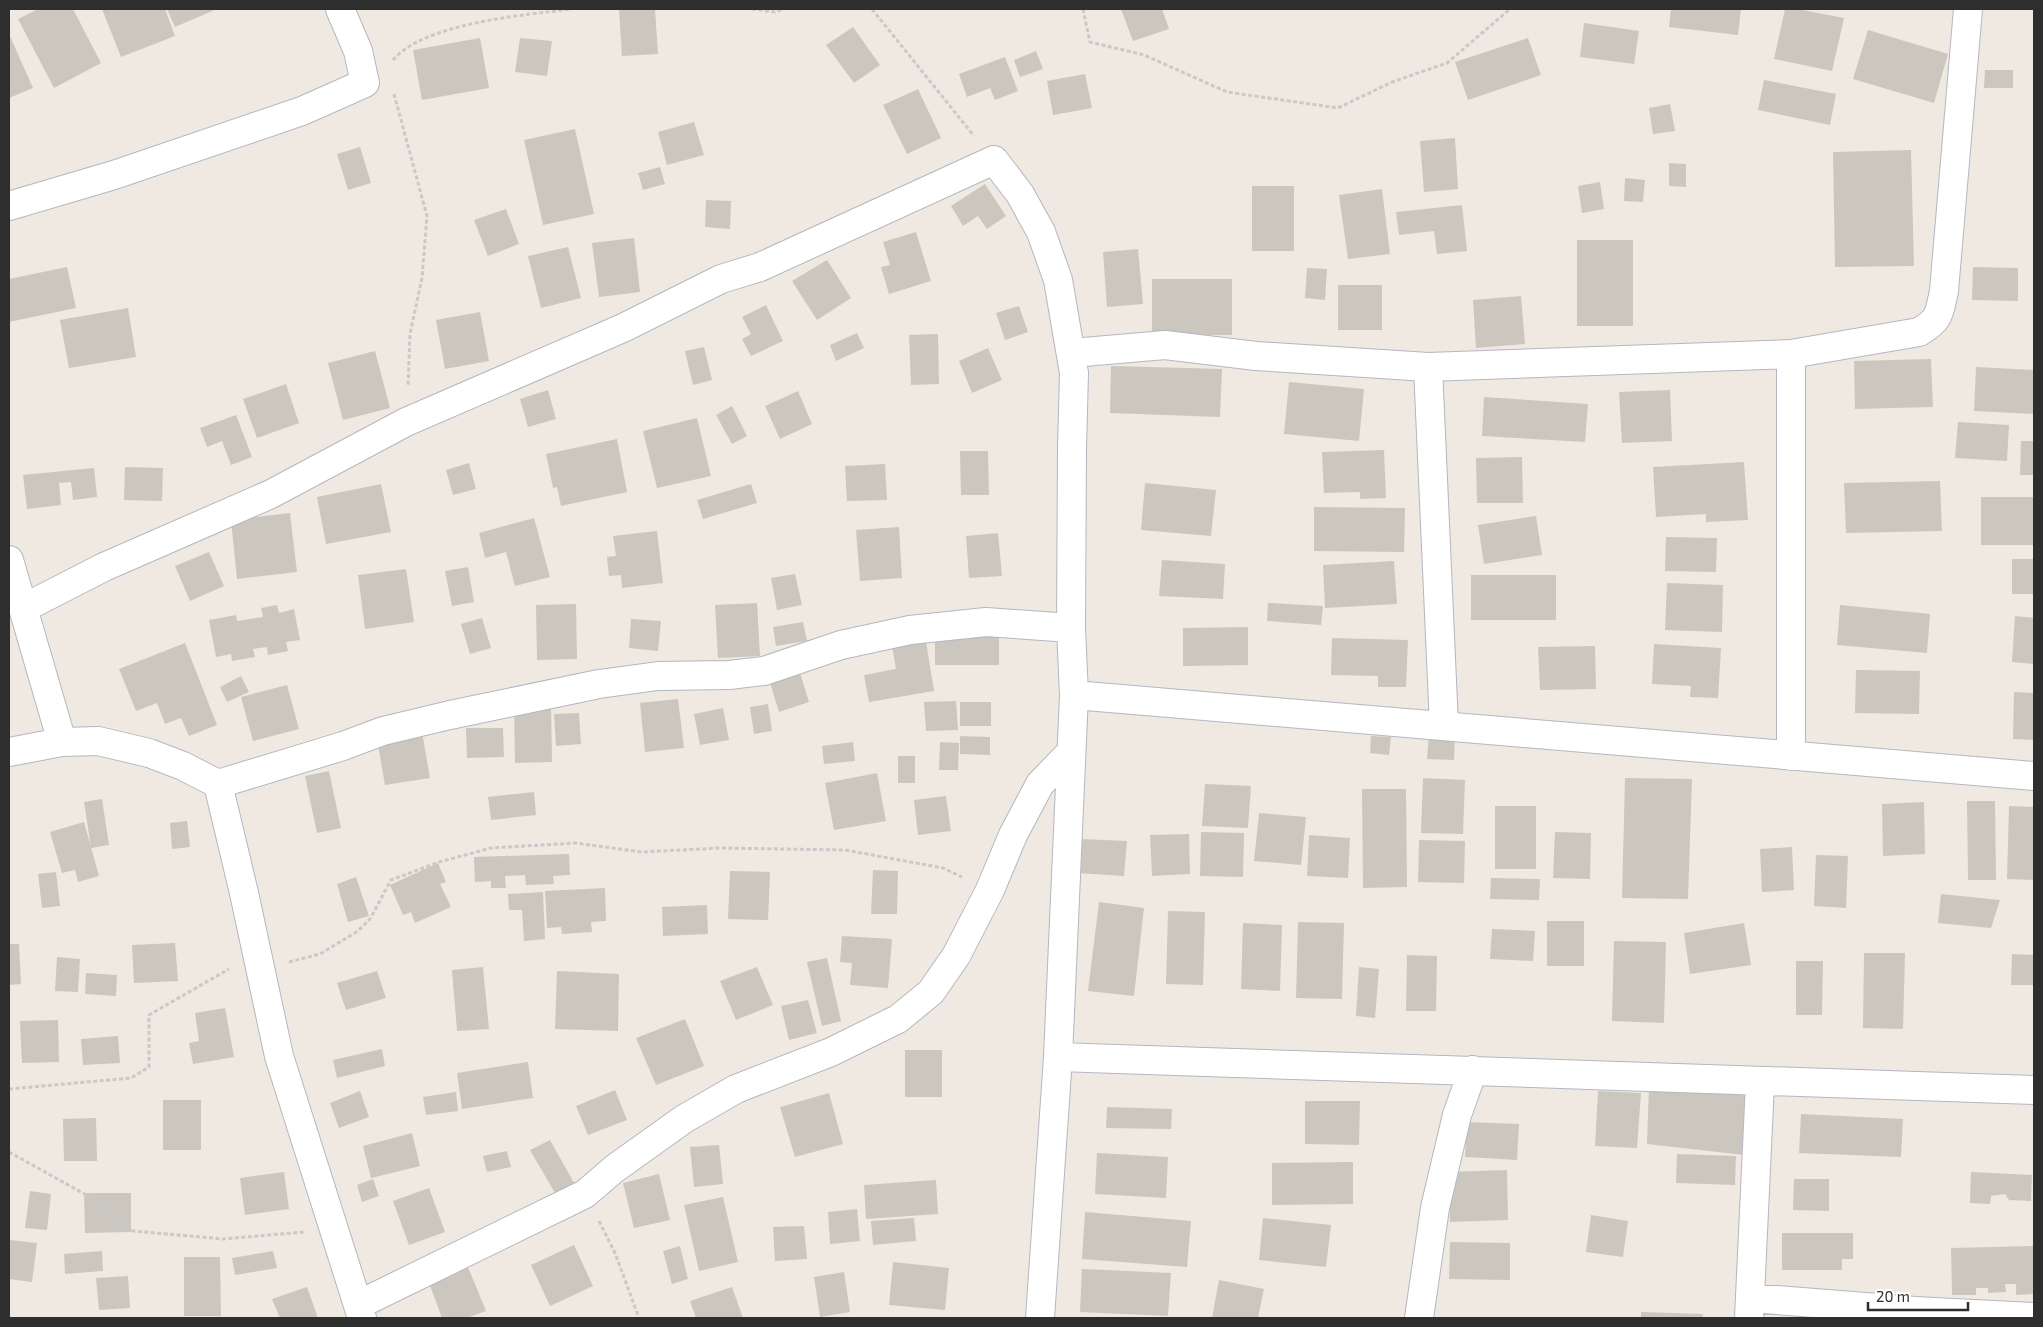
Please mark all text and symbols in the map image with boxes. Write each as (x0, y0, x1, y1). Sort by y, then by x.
scale bar (1868, 1280, 1968, 1312)
text: 20 m (1876, 1287, 1910, 1305)

